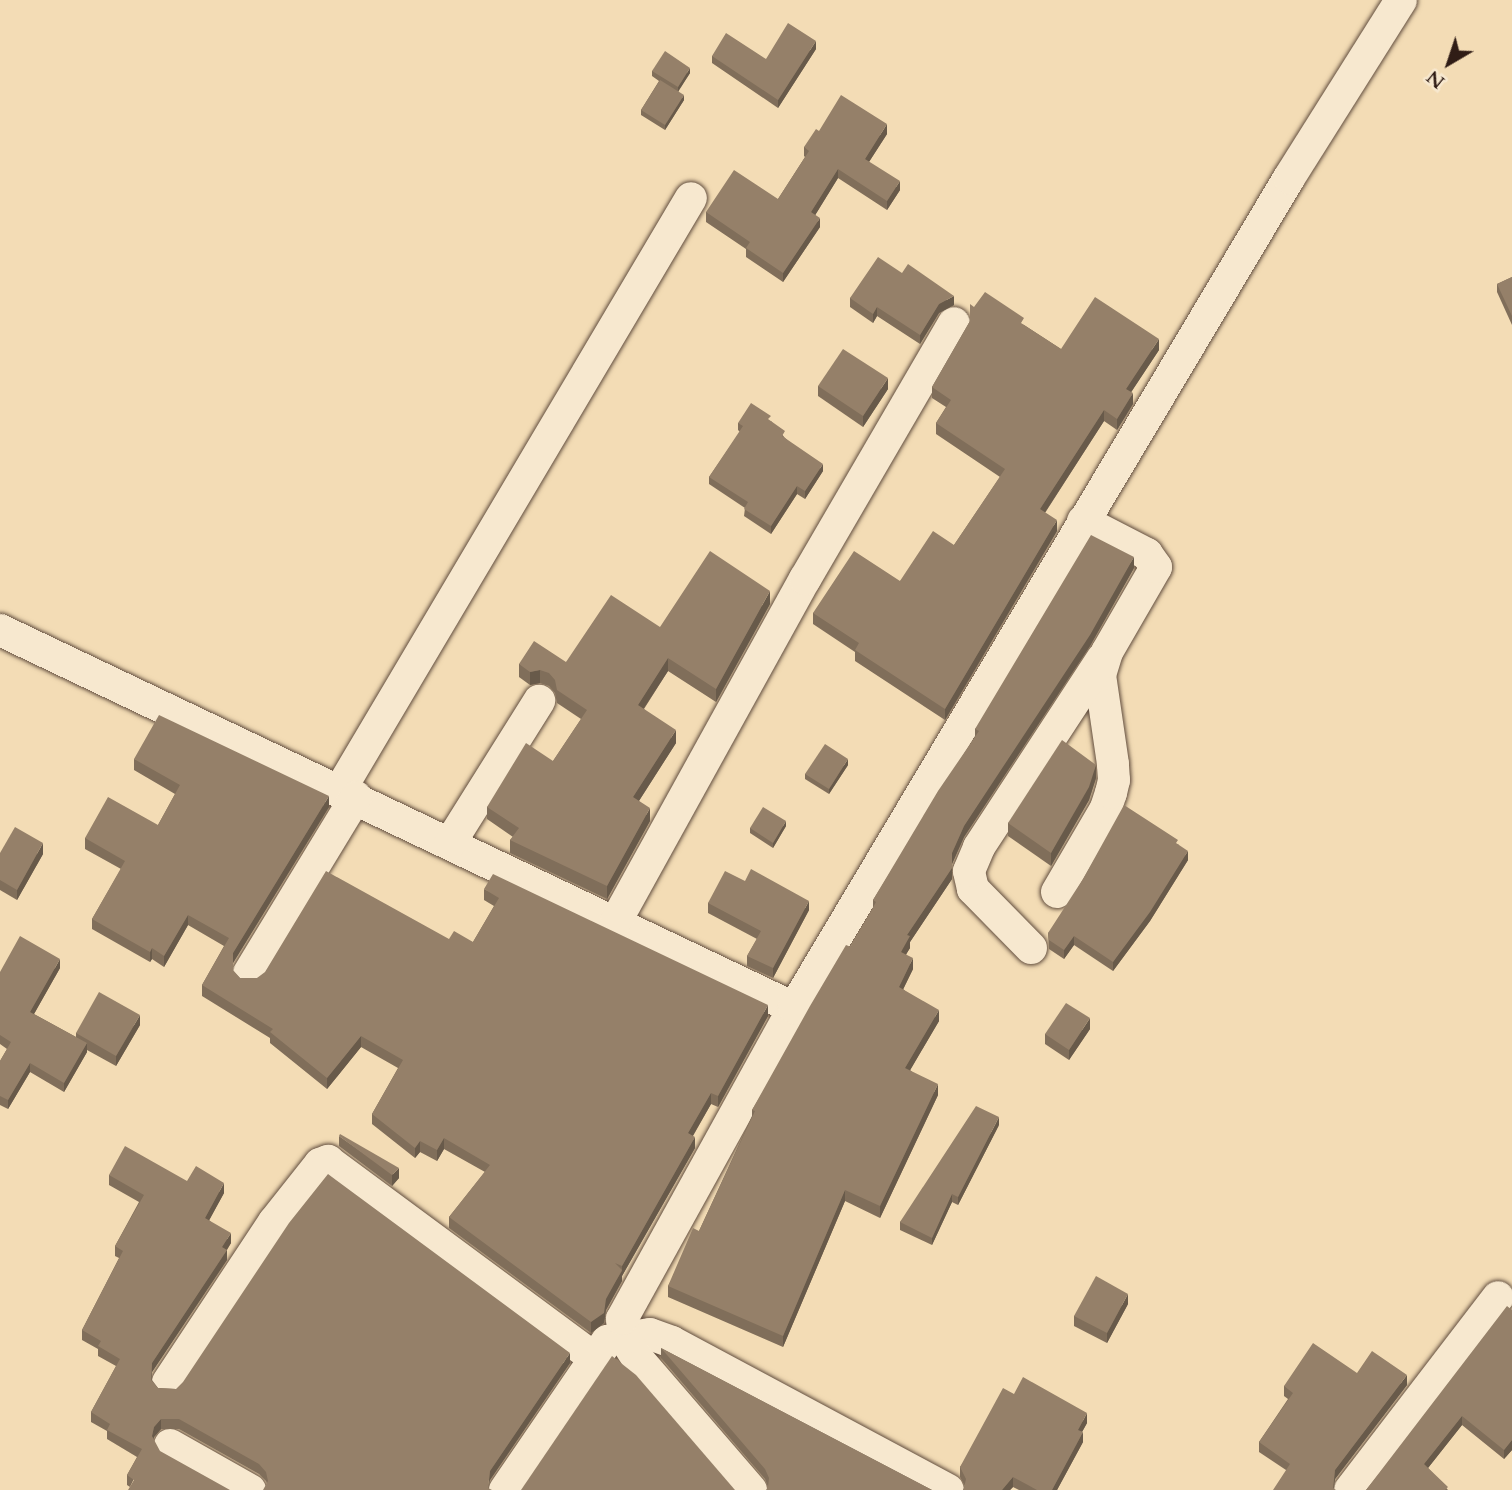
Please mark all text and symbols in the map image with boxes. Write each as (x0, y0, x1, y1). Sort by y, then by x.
north arrow (1414, 28, 1484, 98)
text: N (1421, 64, 1450, 95)

